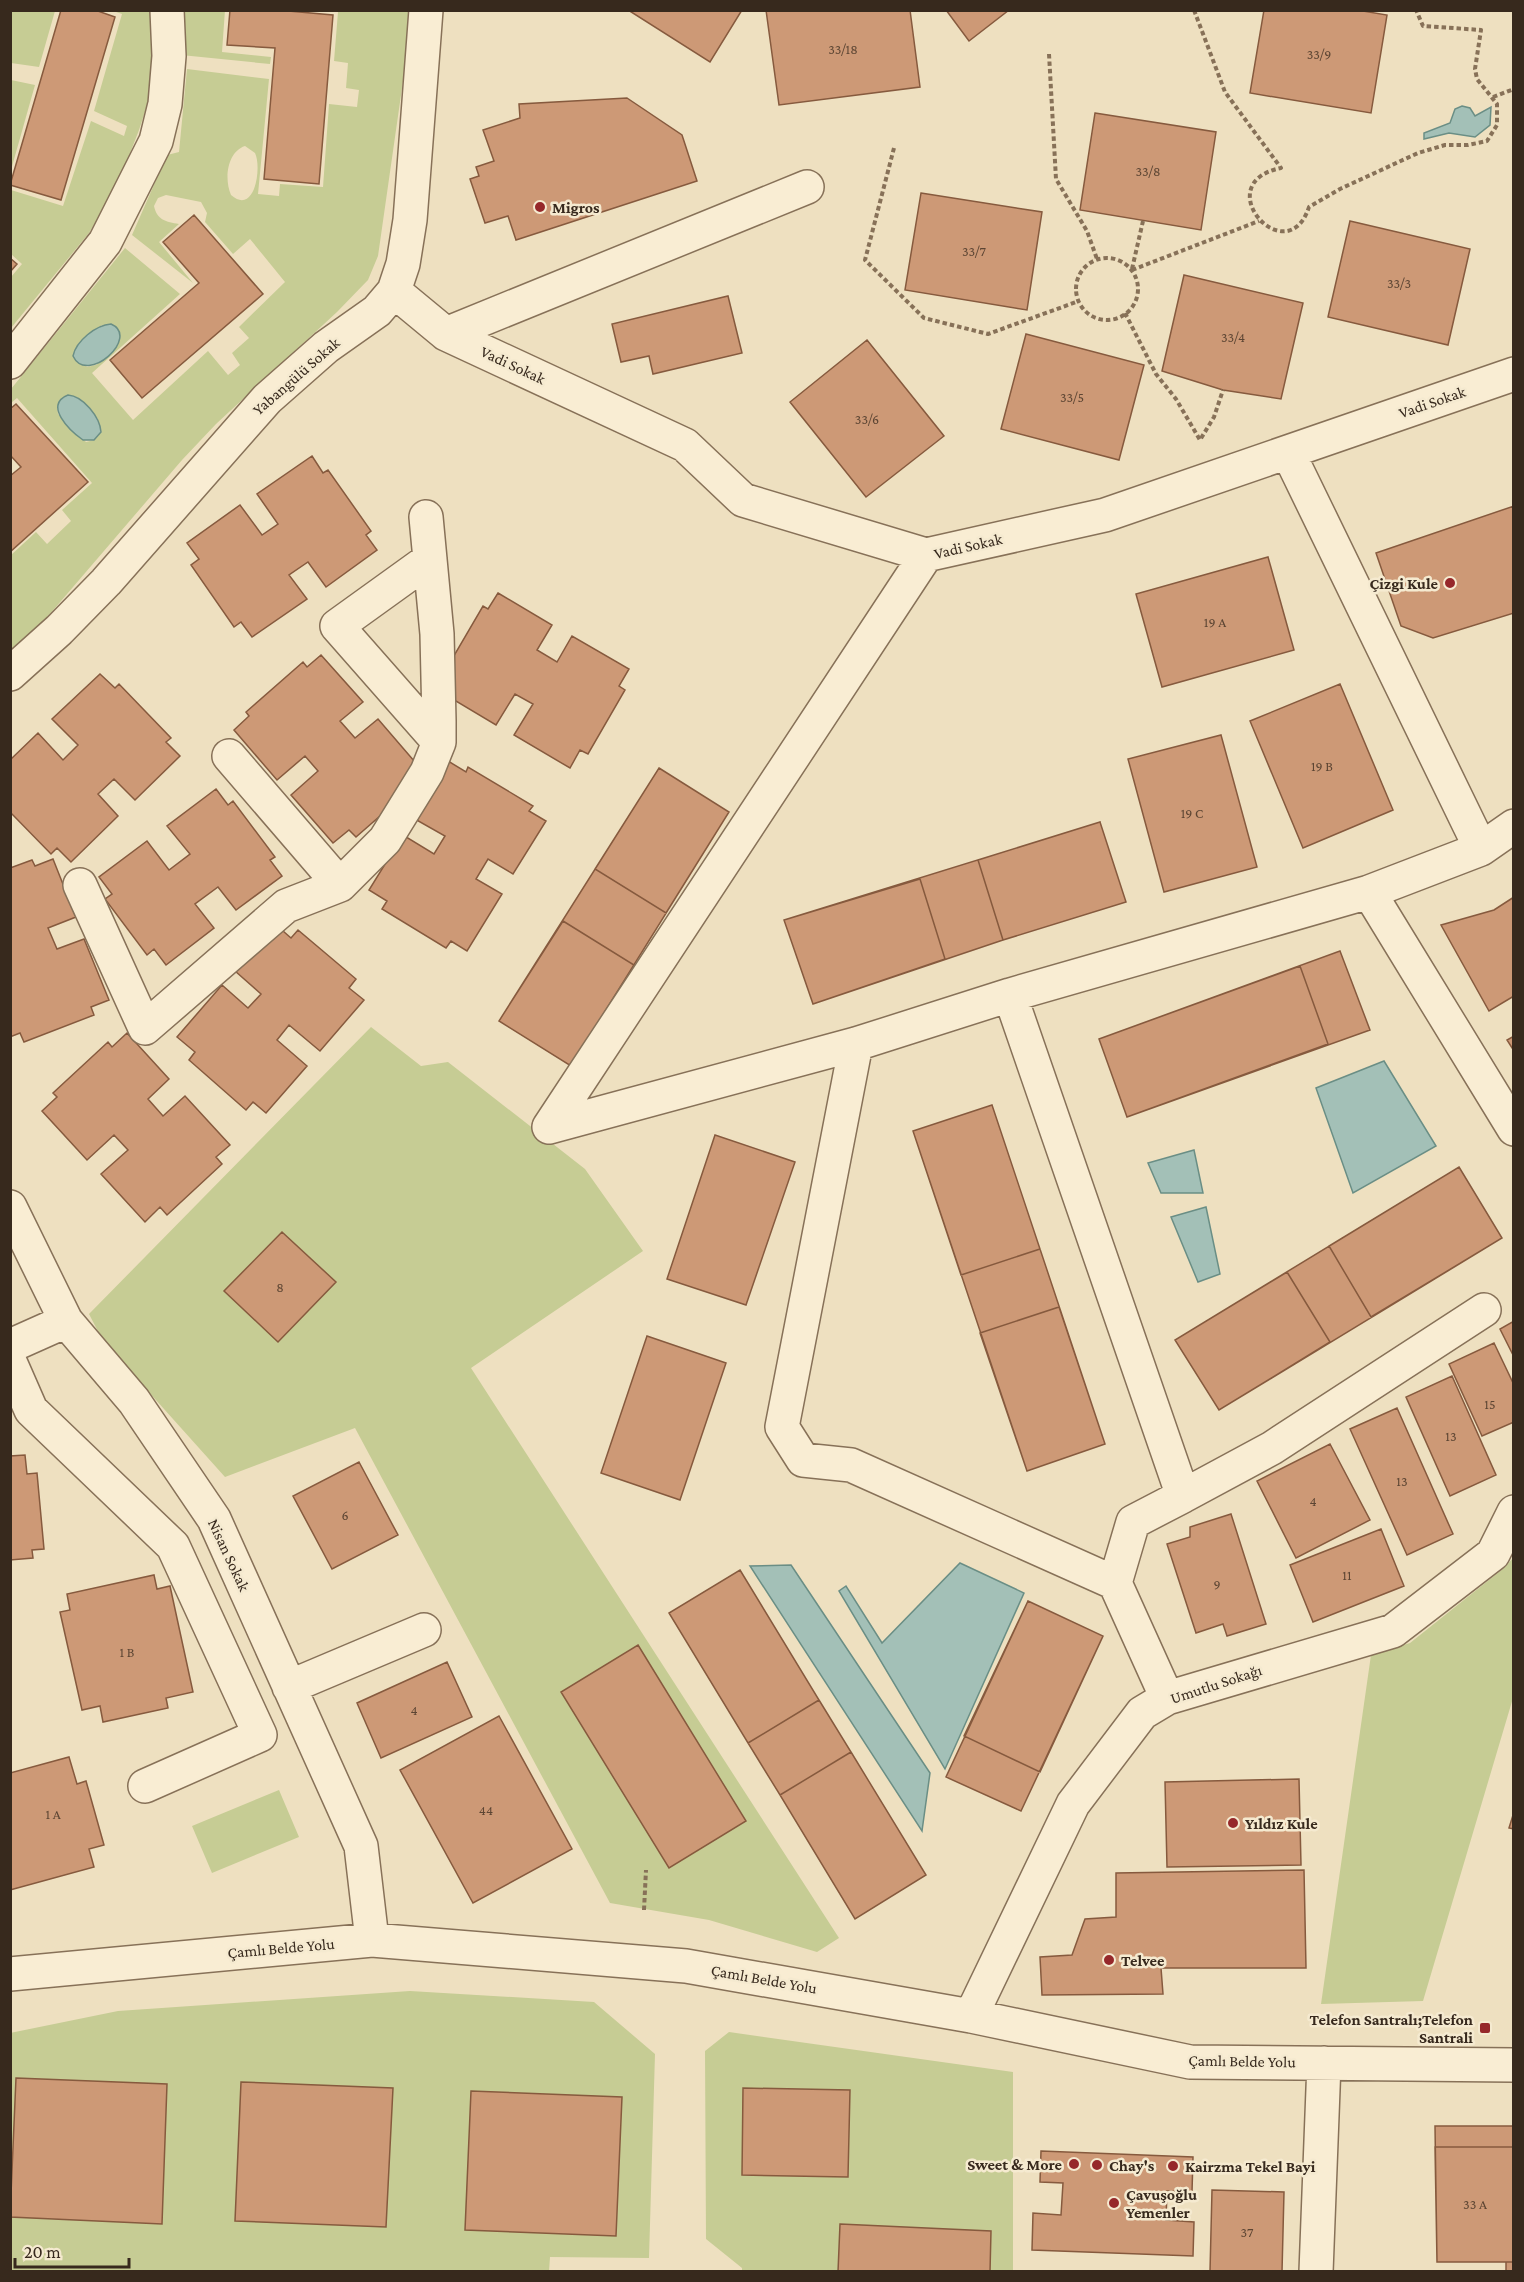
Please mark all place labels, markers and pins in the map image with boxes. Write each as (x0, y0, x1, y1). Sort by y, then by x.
place label: Migros (552, 199, 600, 216)
marker: Migros (533, 200, 547, 214)
place label: Çizgi Kule (1369, 575, 1439, 592)
marker: Çizgi Kule (1443, 576, 1457, 590)
place label: Yıldız Kule (1245, 1815, 1318, 1832)
marker: Yıldız Kule (1226, 1816, 1240, 1830)
place label: Telvee (1121, 1952, 1165, 1969)
marker: Telvee (1102, 1953, 1116, 1967)
place label: Telefon Santralı;Telefon Santrali (1310, 2011, 1473, 2046)
marker: Telefon Santralı;Telefon Santrali (1478, 2021, 1492, 2035)
place label: Sweet & More (967, 2156, 1063, 2173)
marker: Sweet & More (1067, 2157, 1081, 2171)
place label: Chay's (1109, 2157, 1155, 2174)
marker: Chay's (1090, 2158, 1104, 2172)
place label: Kairzma Tekel Bayi (1185, 2158, 1316, 2175)
marker: Kairzma Tekel Bayi (1166, 2159, 1180, 2173)
place label: Çavuşoğlu Yemenler (1126, 2186, 1197, 2221)
marker: Çavuşoğlu Yemenler (1107, 2196, 1121, 2210)

